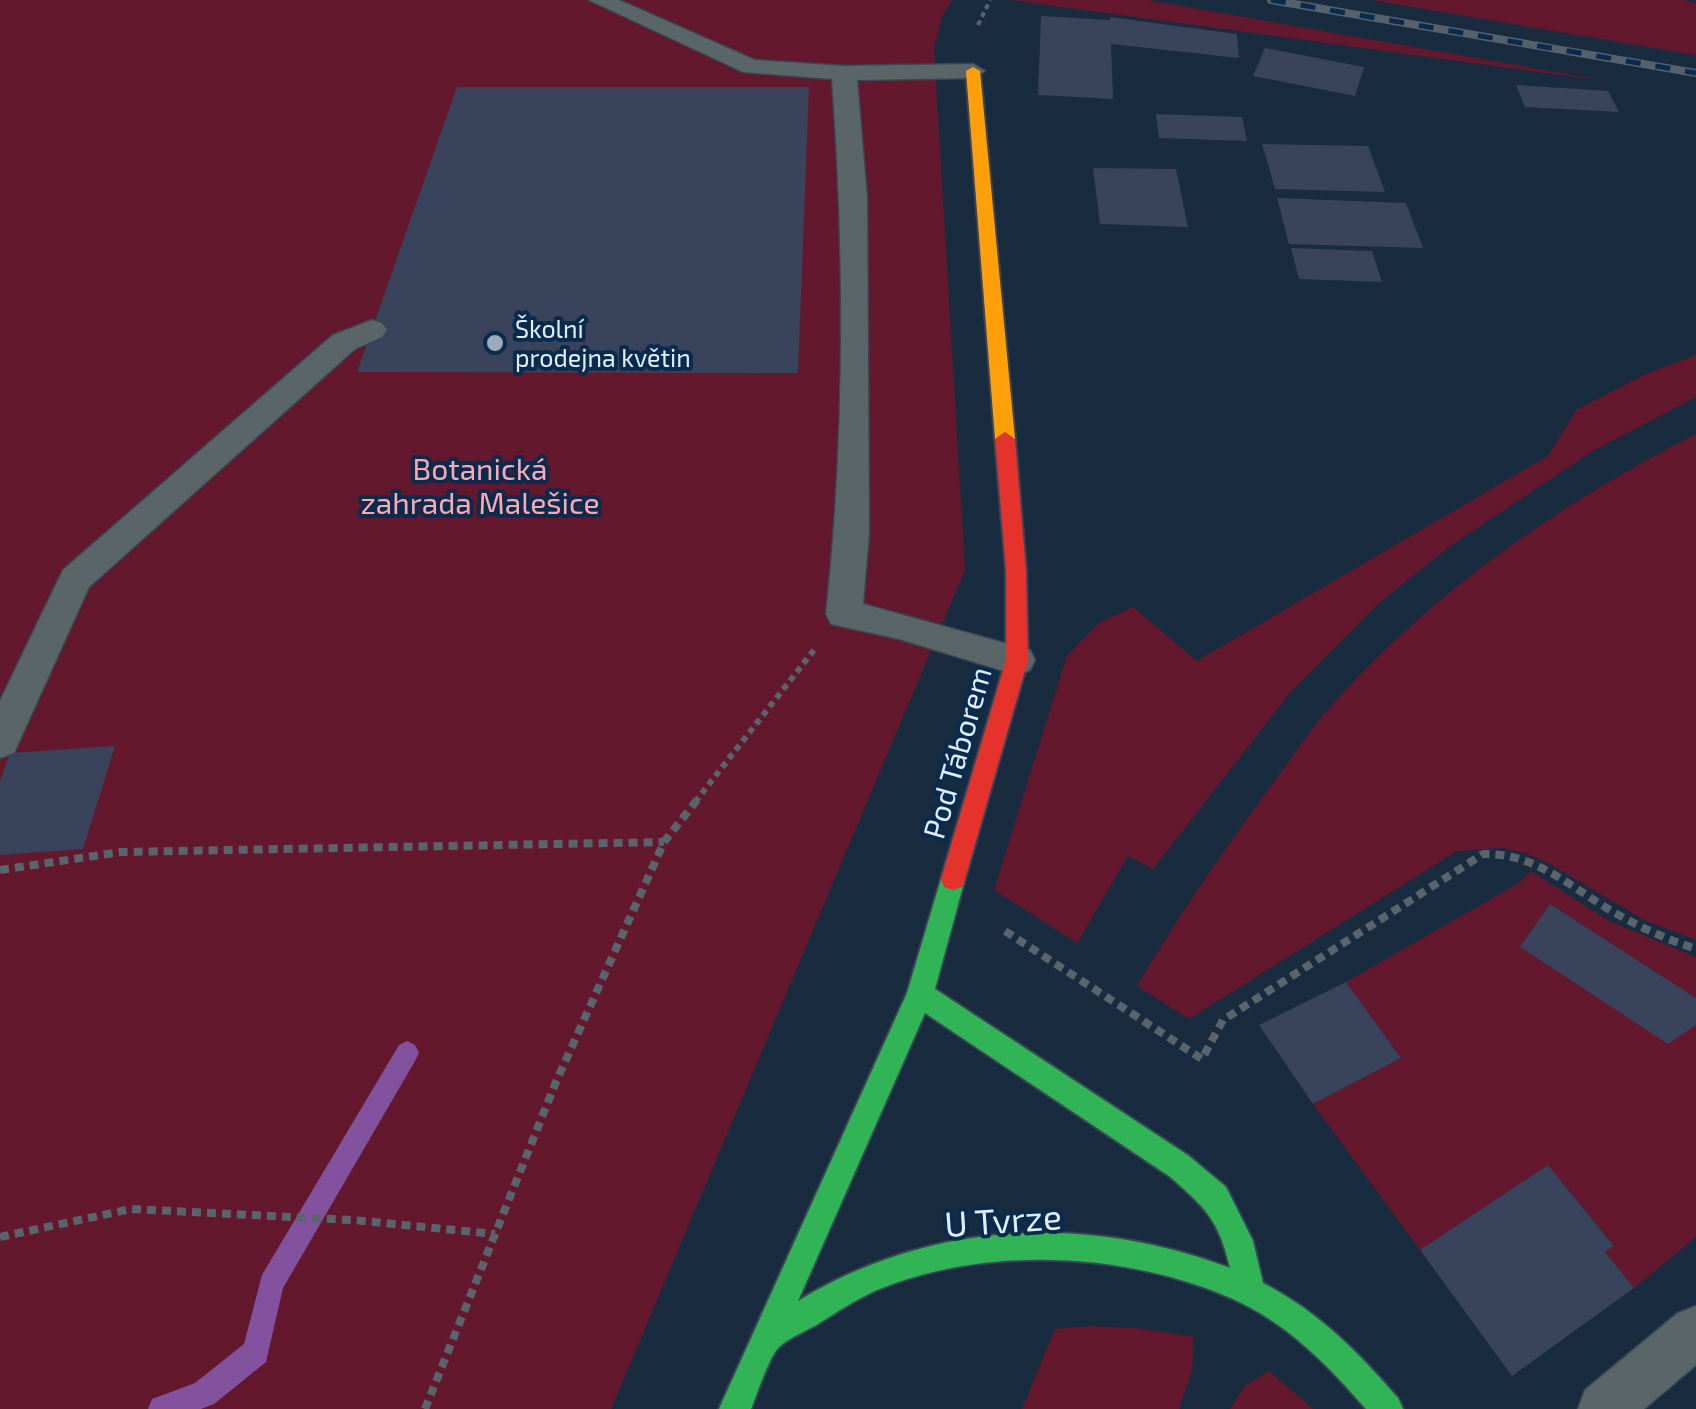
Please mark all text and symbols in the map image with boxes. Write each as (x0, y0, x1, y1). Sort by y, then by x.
place label: Školní prodejna květin (515, 313, 691, 372)
marker: Školní prodejna květin (484, 332, 506, 354)
park label: Botanická zahrada Malešice (360, 450, 600, 520)
street label: Pod Táborem (914, 662, 998, 842)
street label: U Tvrze (943, 1194, 1063, 1244)

